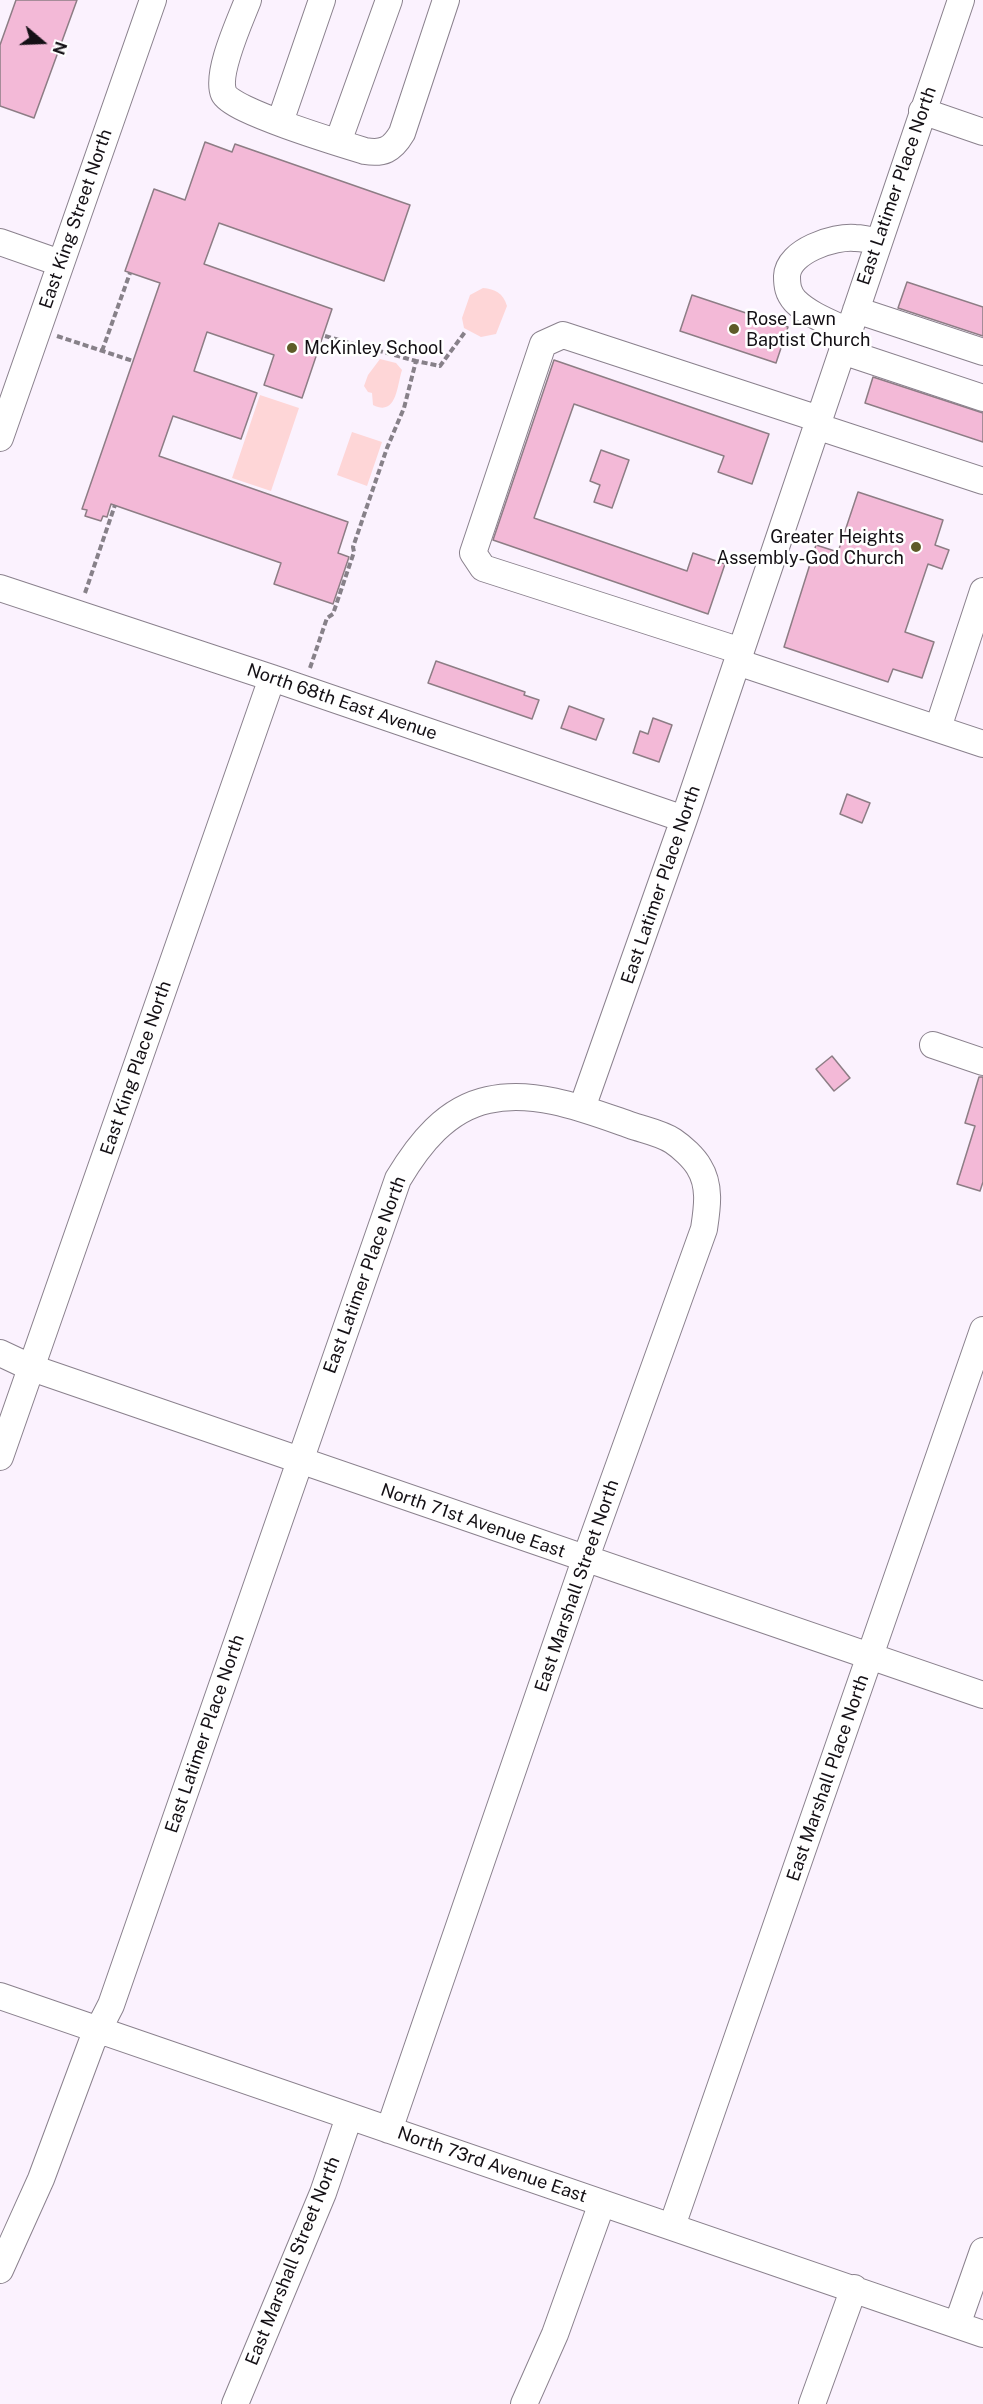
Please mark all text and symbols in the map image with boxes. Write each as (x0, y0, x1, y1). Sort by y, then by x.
north arrow (12, 12, 72, 72)
text: N (48, 39, 71, 57)
street label: East Latimer Place North (853, 84, 941, 288)
street label: East King Street North (35, 126, 117, 312)
place label: Rose Lawn Baptist Church (746, 308, 870, 350)
marker: Rose Lawn Baptist Church (727, 322, 741, 336)
place label: McKinley School (304, 337, 444, 359)
marker: McKinley School (285, 341, 299, 355)
place label: Greater Heights Assembly-God Church (717, 526, 904, 568)
marker: Greater Heights Assembly-God Church (909, 540, 923, 554)
street label: North 68th East Avenue (244, 659, 440, 745)
street label: East Latimer Place North (617, 783, 705, 987)
street label: East King Place North (96, 978, 176, 1158)
street label: East Latimer Place North (319, 1173, 411, 1377)
street label: East Marshall Street North (530, 1477, 624, 1695)
street label: North 71st Avenue East (378, 1479, 568, 1563)
street label: East Latimer Place North (161, 1632, 249, 1836)
street label: East Marshall Place North (782, 1672, 874, 1884)
street label: North 73rd Avenue East (394, 2122, 590, 2208)
street label: East Marshall Street North (241, 2154, 345, 2368)

